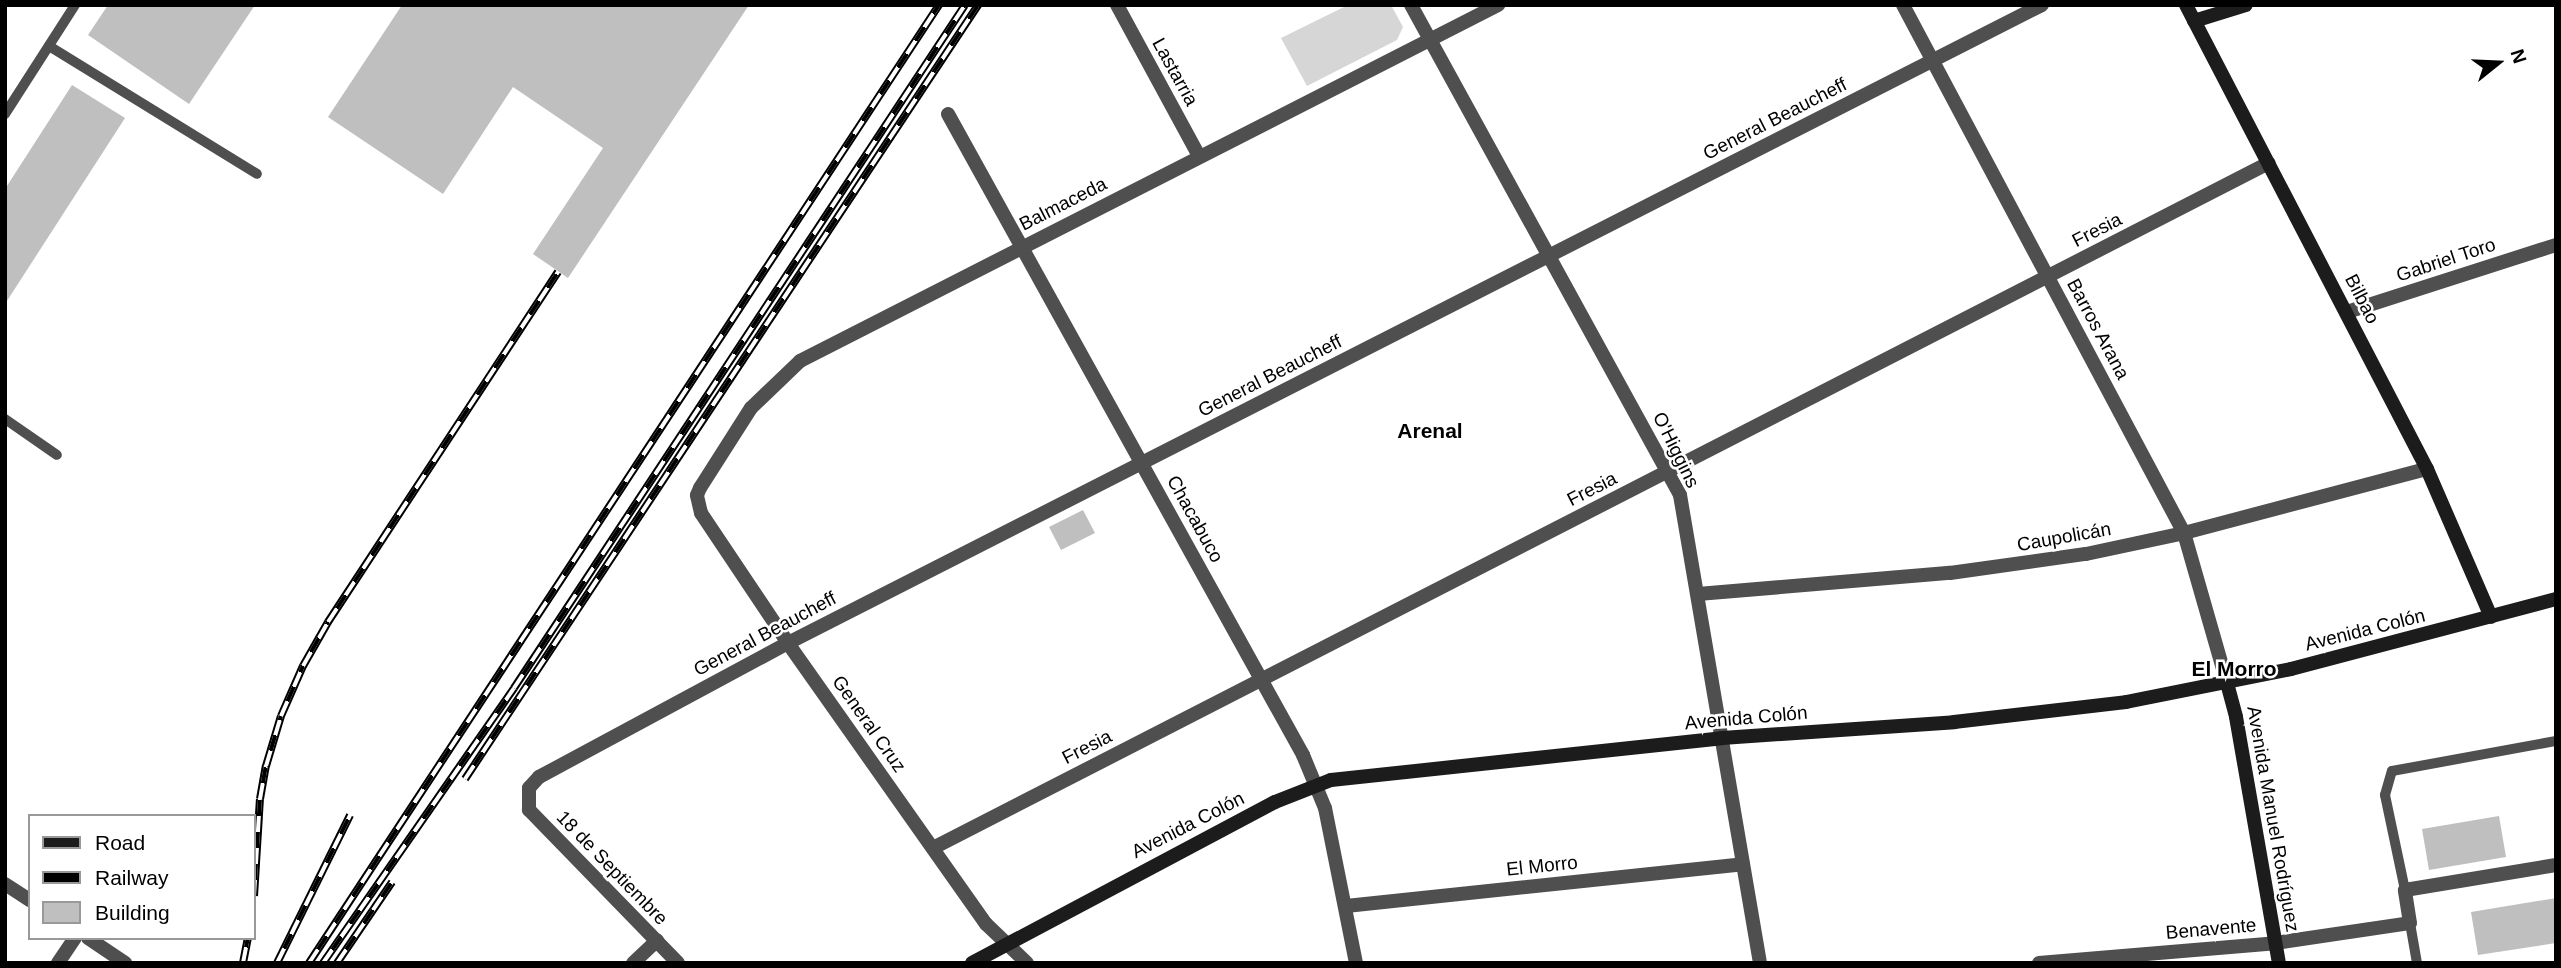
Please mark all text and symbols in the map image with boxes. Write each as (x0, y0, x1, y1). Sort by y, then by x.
north arrow (2463, 28, 2533, 98)
street label: Lastarria (1147, 34, 1203, 110)
text: N (2506, 47, 2531, 66)
street label: General Beaucheff (1699, 73, 1851, 165)
street label: Balmaceda (1015, 172, 1111, 236)
street label: Fresia (2068, 208, 2126, 252)
street label: Gabriel Toro (2393, 233, 2499, 287)
street label: Bilbao (2340, 270, 2384, 328)
street label: Barros Arana (2062, 274, 2134, 384)
street label: General Beaucheff (1194, 330, 1346, 422)
street label: O'Higgins (1648, 408, 1704, 492)
district label: Arenal (1397, 418, 1463, 444)
street label: Fresia (1563, 467, 1621, 511)
street label: Chacabuco (1162, 471, 1228, 567)
street label: Caupolicán (2015, 518, 2113, 556)
street label: General Beaucheff (690, 587, 840, 681)
street label: Avenida Colón (2302, 604, 2428, 656)
district label: El Morro (2191, 656, 2277, 682)
street label: General Cruz (827, 671, 911, 777)
street label: Avenida Colón (1684, 701, 1808, 735)
street label: Avenida Manuel Rodríguez (2242, 704, 2304, 934)
street label: Fresia (1058, 725, 1116, 769)
street label: Avenida Colón (1128, 787, 1248, 863)
street label: 18 de Septiembre (552, 806, 672, 930)
legend (28, 814, 256, 940)
text: Road (95, 831, 145, 854)
street label: El Morro (1505, 851, 1579, 881)
text: Railway (95, 866, 169, 889)
text: Building (95, 901, 170, 924)
street label: Benavente (2165, 914, 2257, 944)

